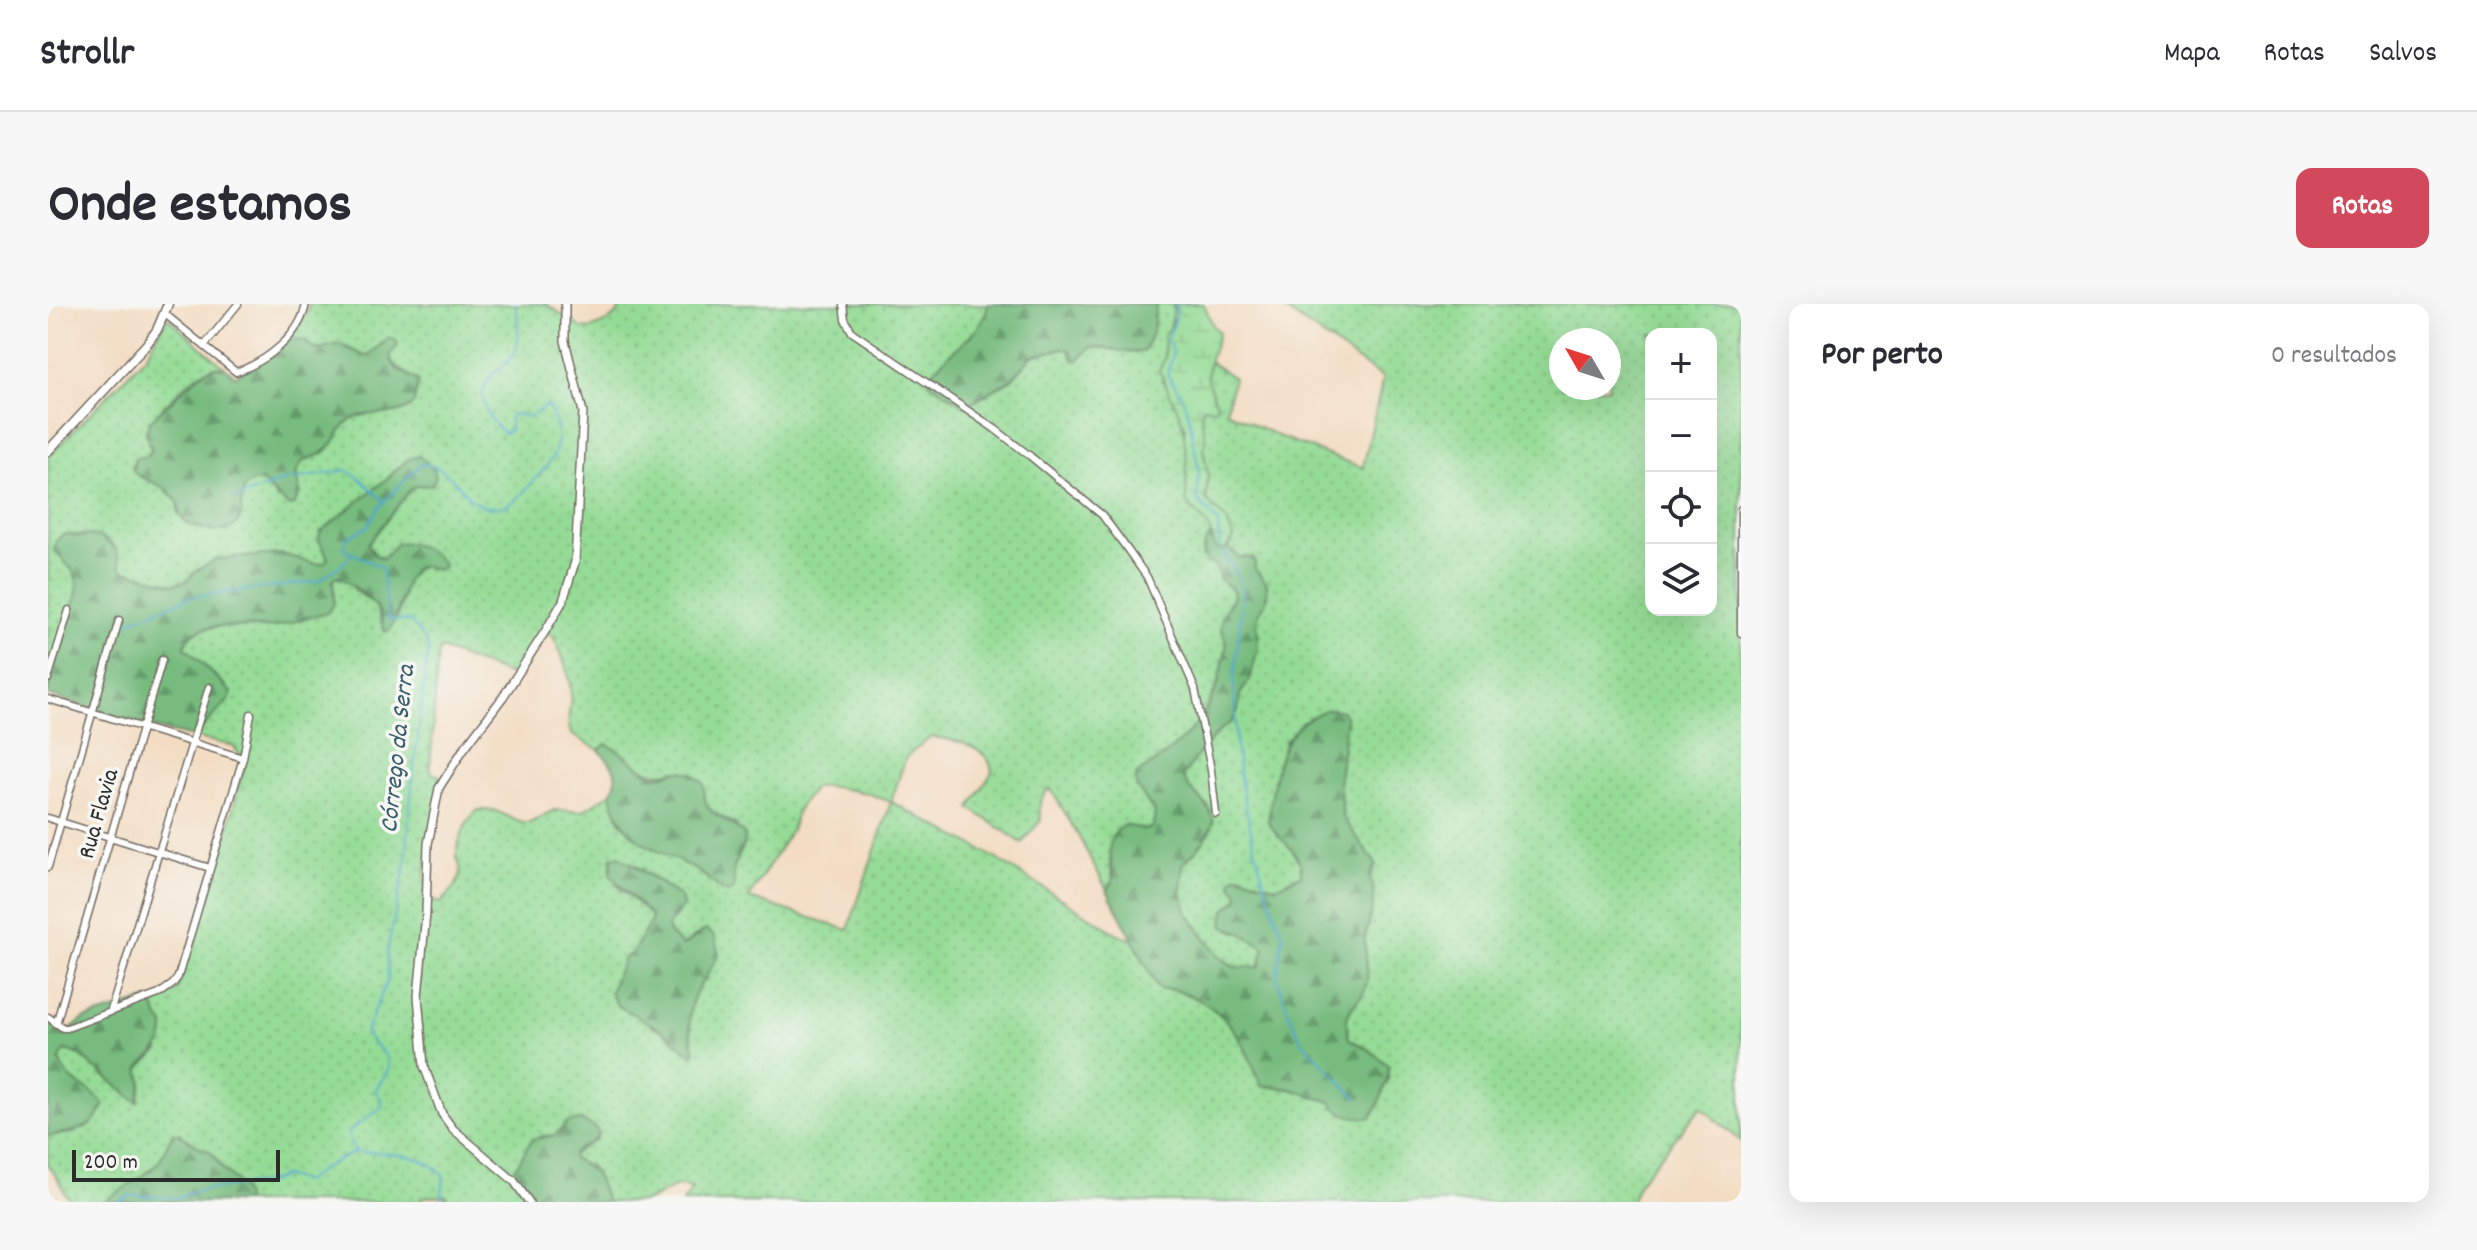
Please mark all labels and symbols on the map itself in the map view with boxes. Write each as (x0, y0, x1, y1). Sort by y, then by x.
north arrow (1549, 328, 1621, 400)
water label: Córrego da Serra (372, 661, 426, 835)
street label: Rua Flavia (71, 764, 129, 863)
scale bar (72, 1146, 280, 1182)

